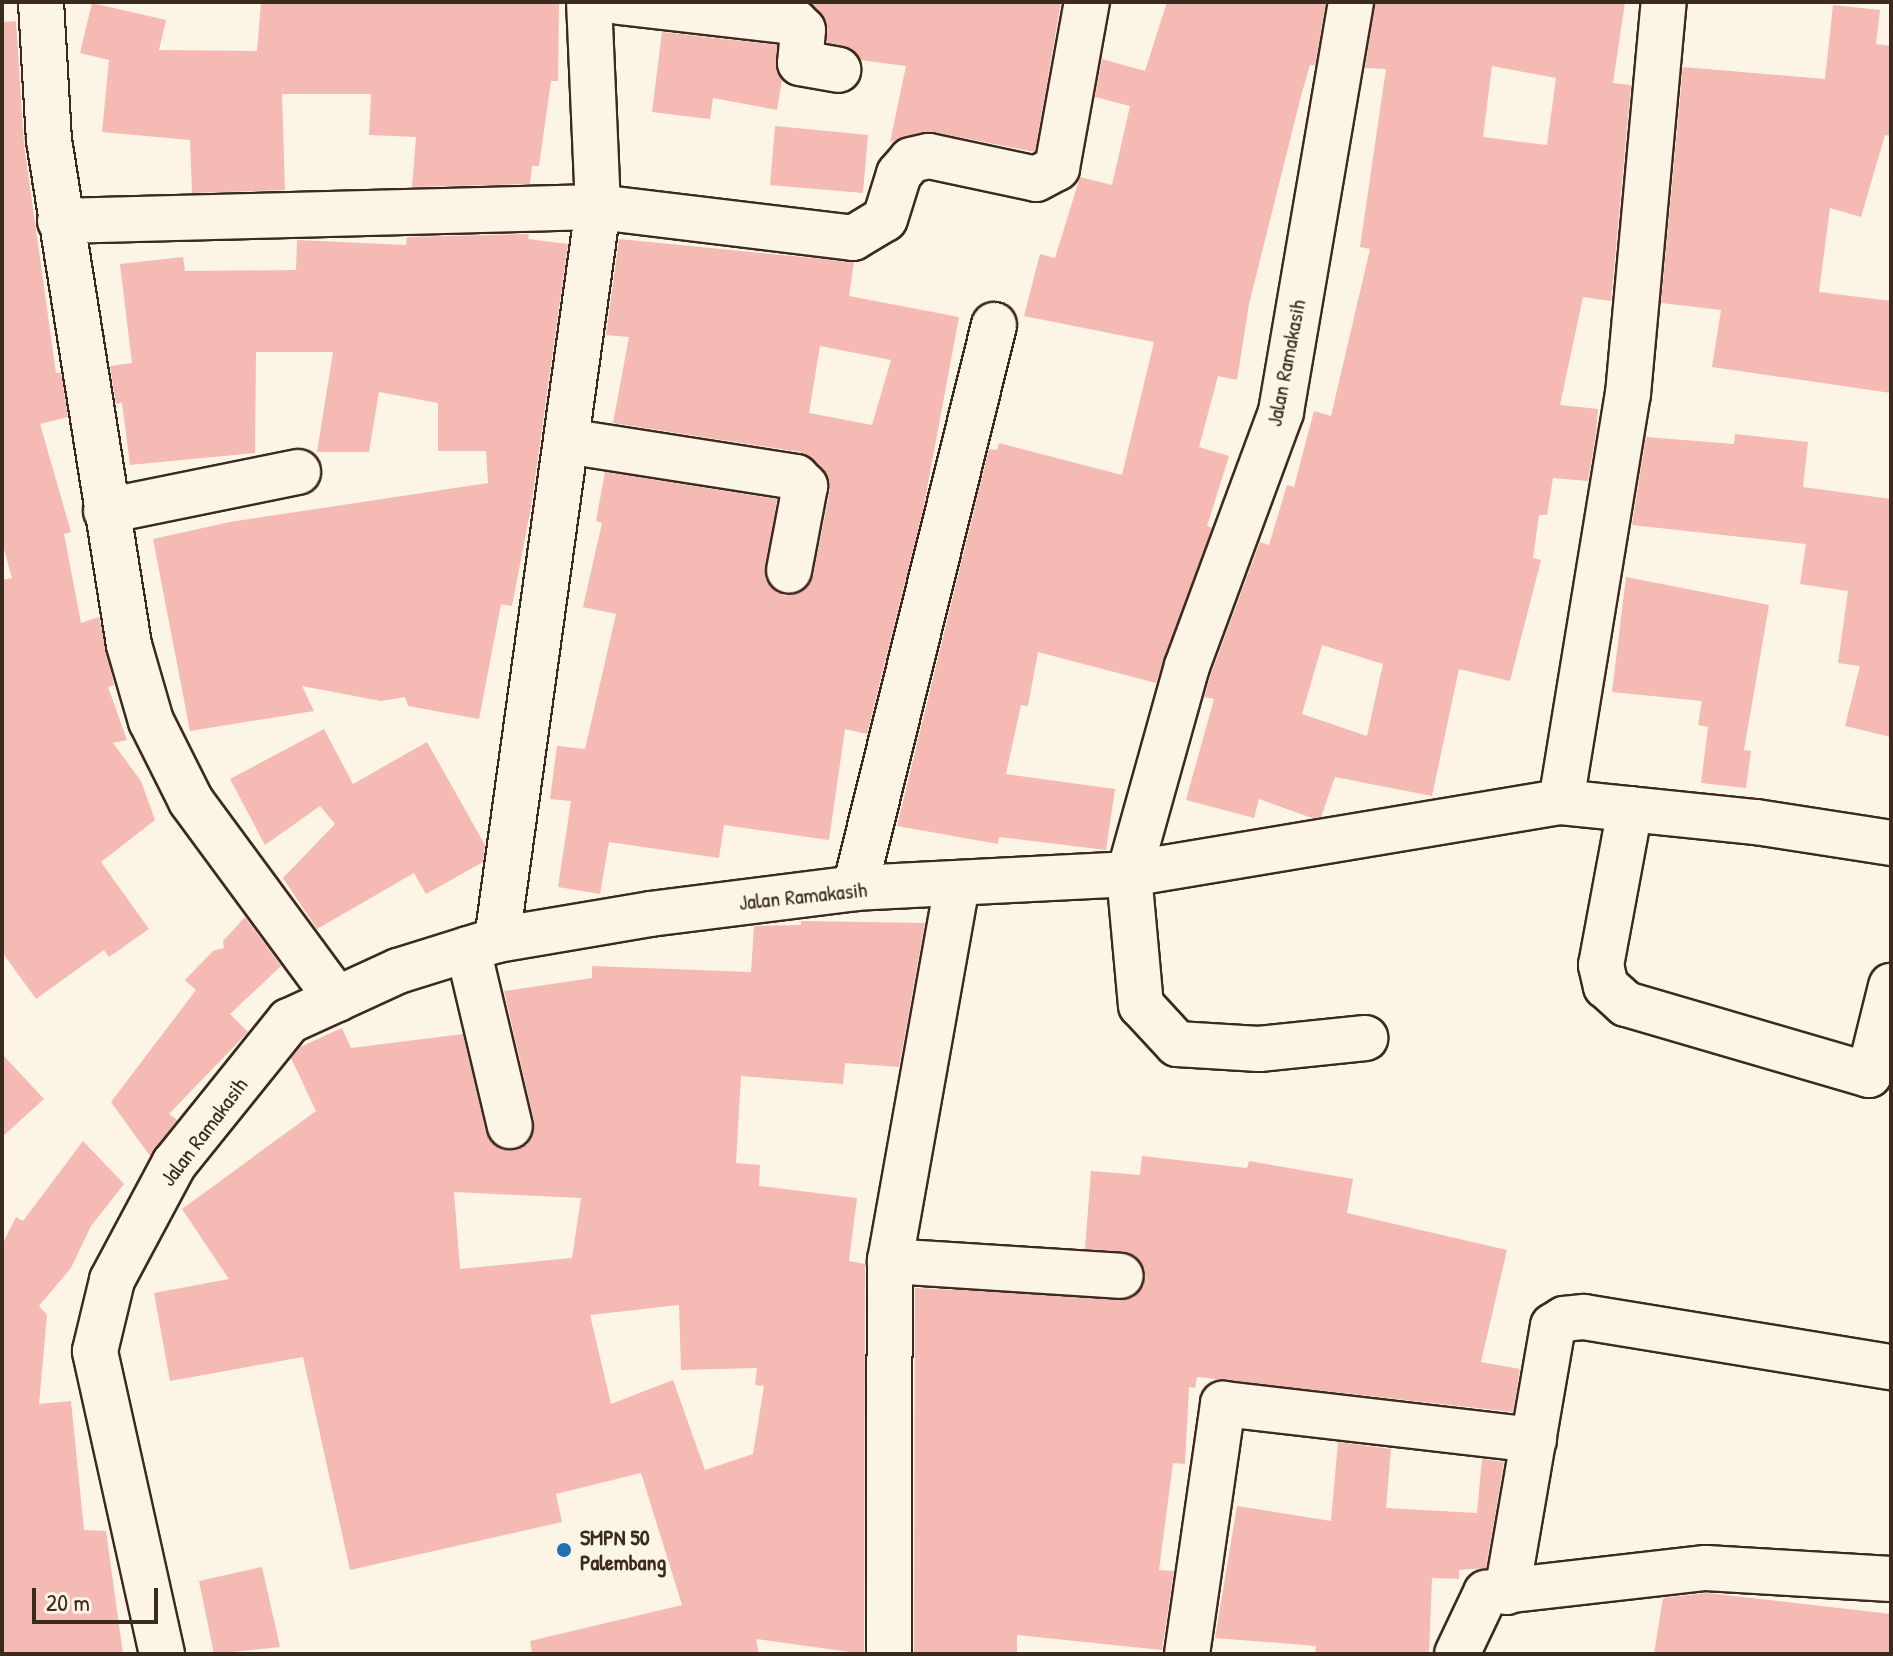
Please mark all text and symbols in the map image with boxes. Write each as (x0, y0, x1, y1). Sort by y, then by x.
street label: Jalan Ramakasih (1261, 297, 1311, 429)
street label: Jalan Ramakasih (738, 876, 868, 916)
street label: Jalan Ramakasih (155, 1073, 253, 1191)
place label: SMPN 50 Palembang (580, 1524, 666, 1576)
marker: SMPN 50 Palembang (555, 1541, 573, 1559)
scale bar (36, 1572, 162, 1622)
text: 20 m (46, 1586, 90, 1618)

